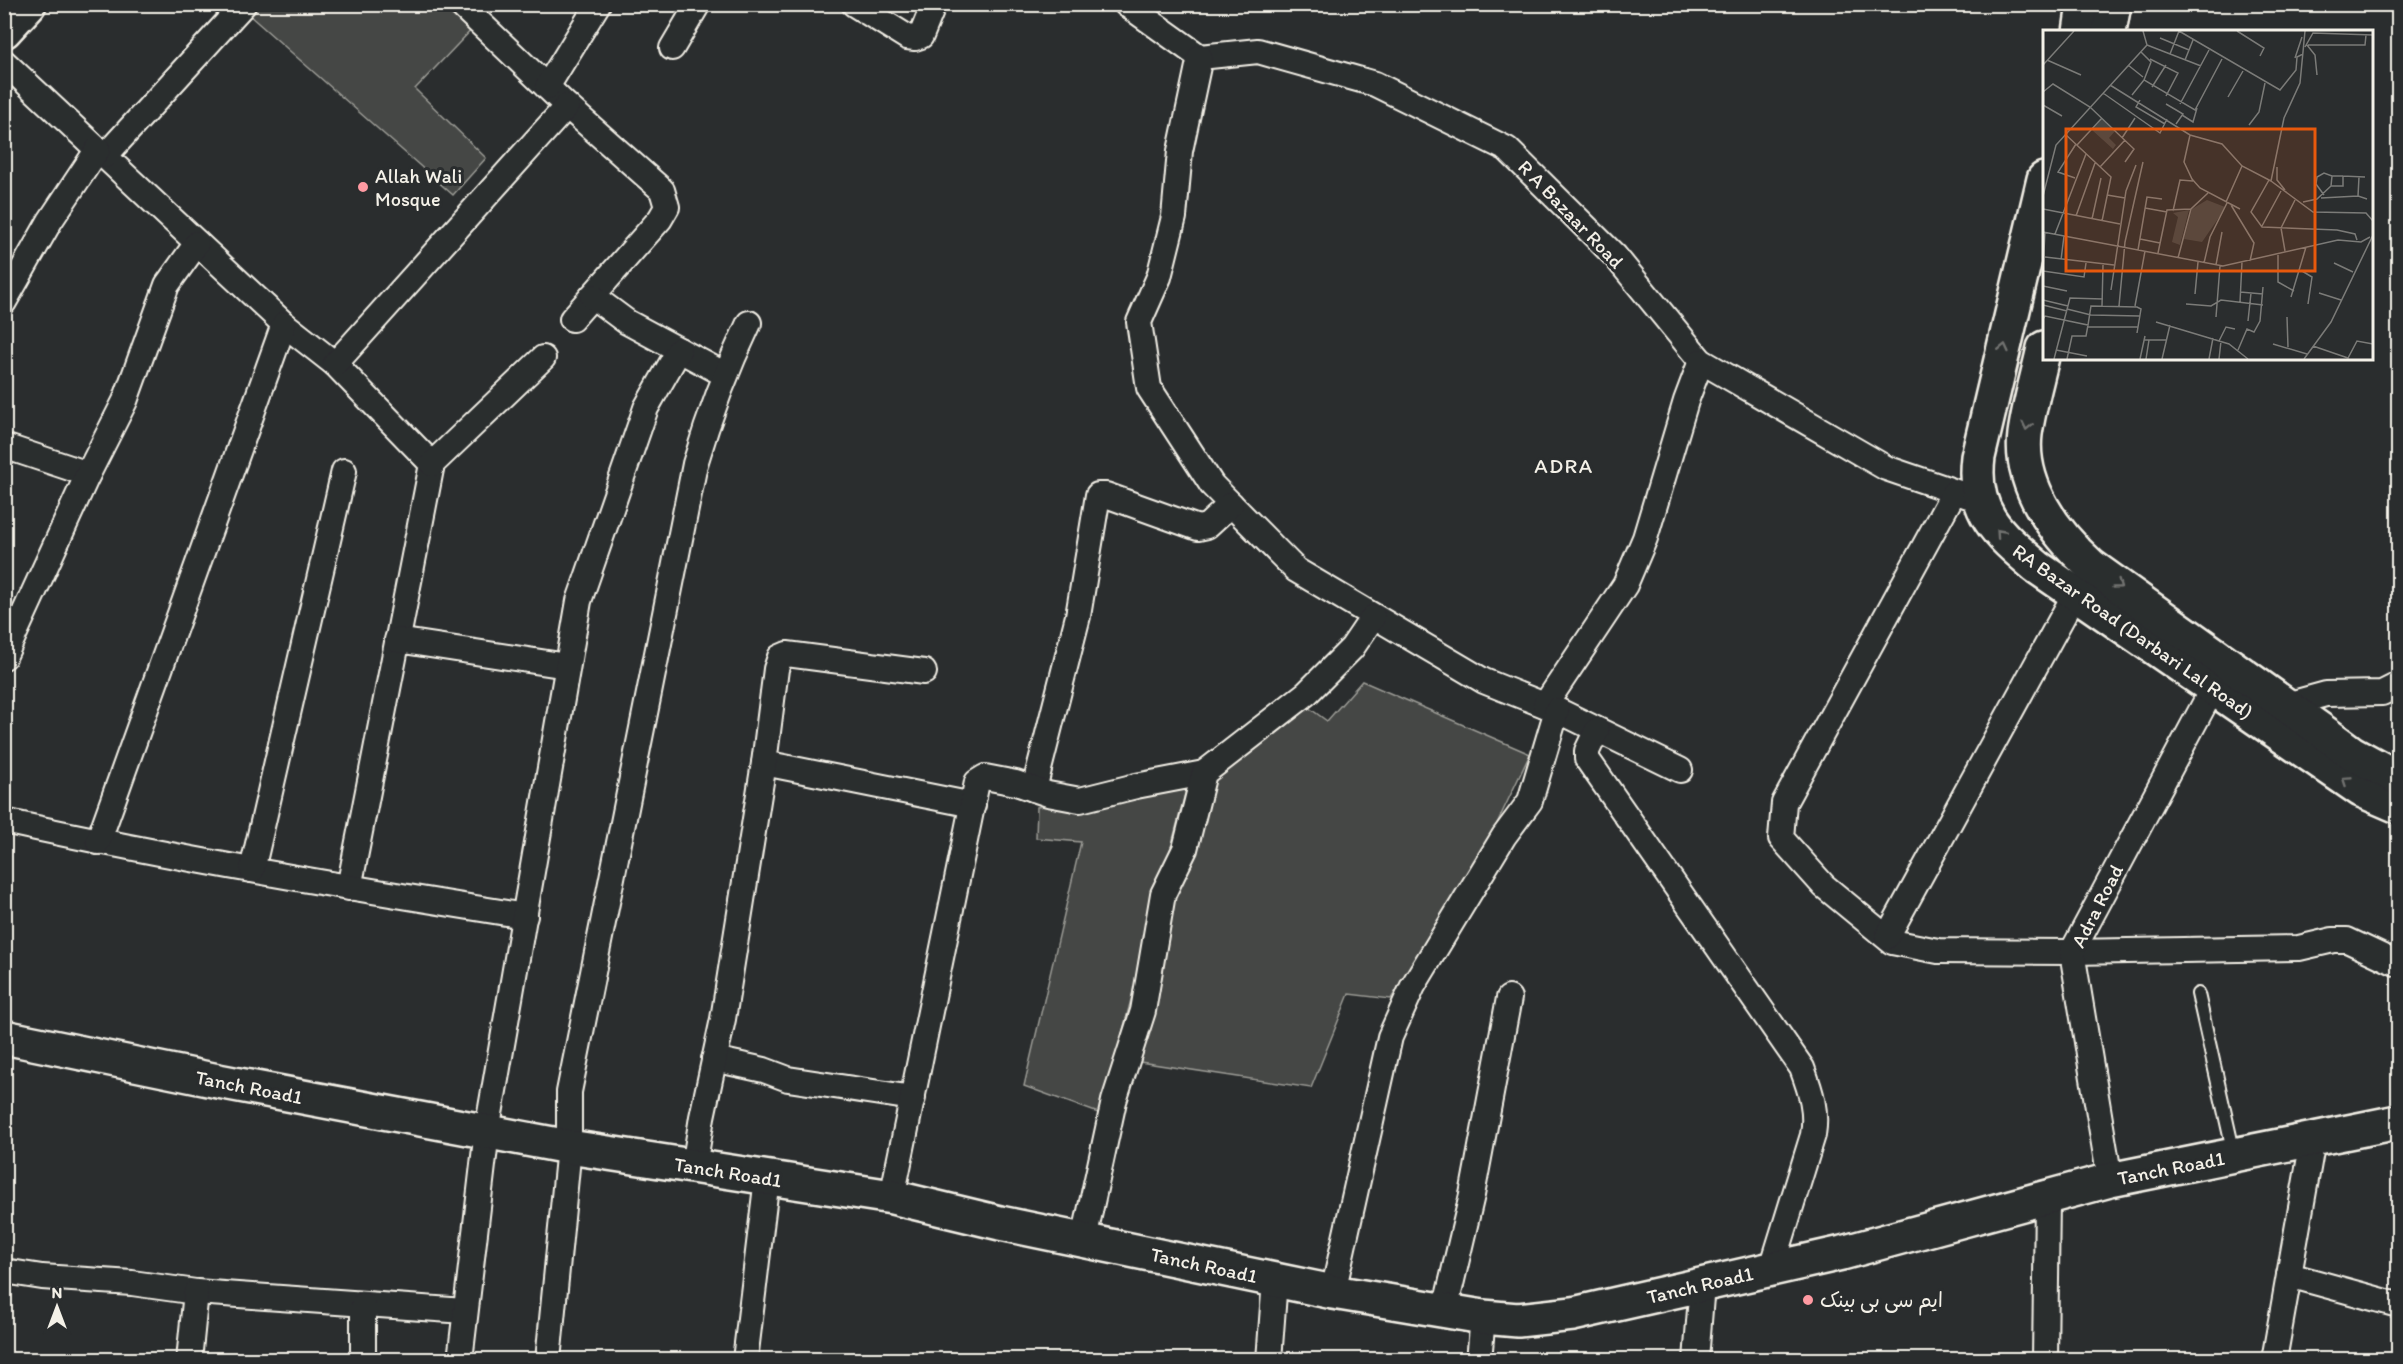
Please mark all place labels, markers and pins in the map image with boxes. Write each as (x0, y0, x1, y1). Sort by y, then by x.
place label: Allah Wali Mosque (375, 164, 462, 211)
marker: Allah Wali Mosque (356, 180, 370, 194)
place label: ایم سی بی بینک (1820, 1288, 1943, 1316)
marker: ایم سی بی بینک (1801, 1293, 1815, 1307)

